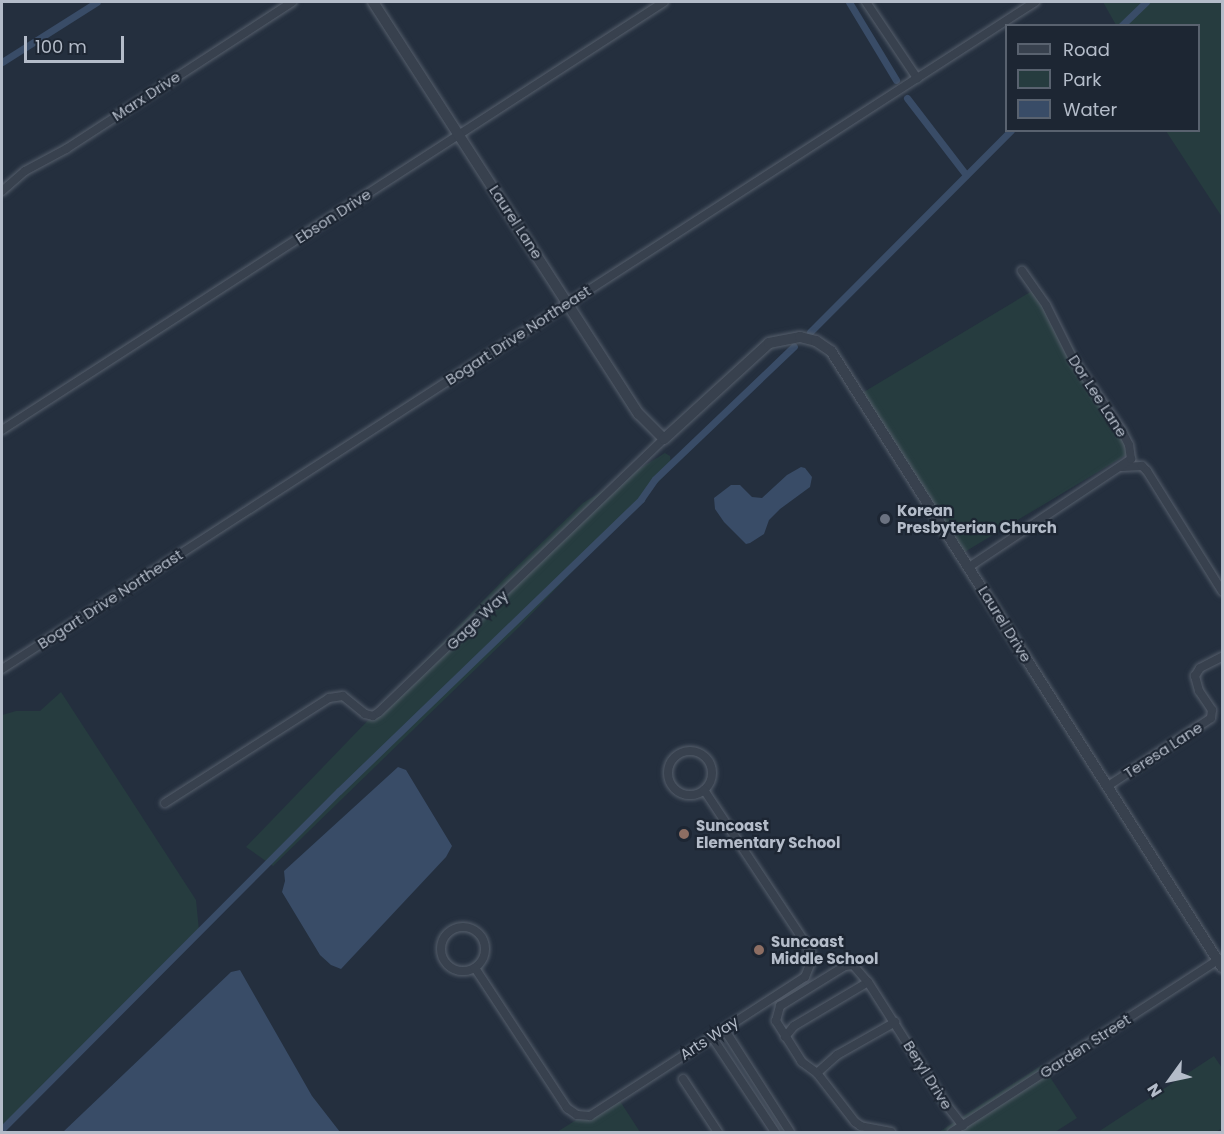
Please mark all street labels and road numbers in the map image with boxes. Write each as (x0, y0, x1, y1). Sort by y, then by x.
street label: Marx Drive (109, 67, 183, 125)
street label: Laurel Lane (485, 182, 547, 262)
street label: Ebson Drive (292, 185, 374, 247)
street label: Bogart Drive Northeast (442, 281, 594, 389)
street label: Dor Lee Lane (1065, 352, 1131, 440)
street label: Bogart Drive Northeast (34, 545, 186, 653)
street label: Laurel Drive (974, 583, 1036, 665)
street label: Gage Way (443, 586, 511, 654)
street label: Teresa Lane (1120, 718, 1206, 782)
street label: Garden Street (1036, 1010, 1134, 1082)
street label: Arts Way (676, 1012, 742, 1064)
street label: Beryl Drive (900, 1037, 956, 1113)

